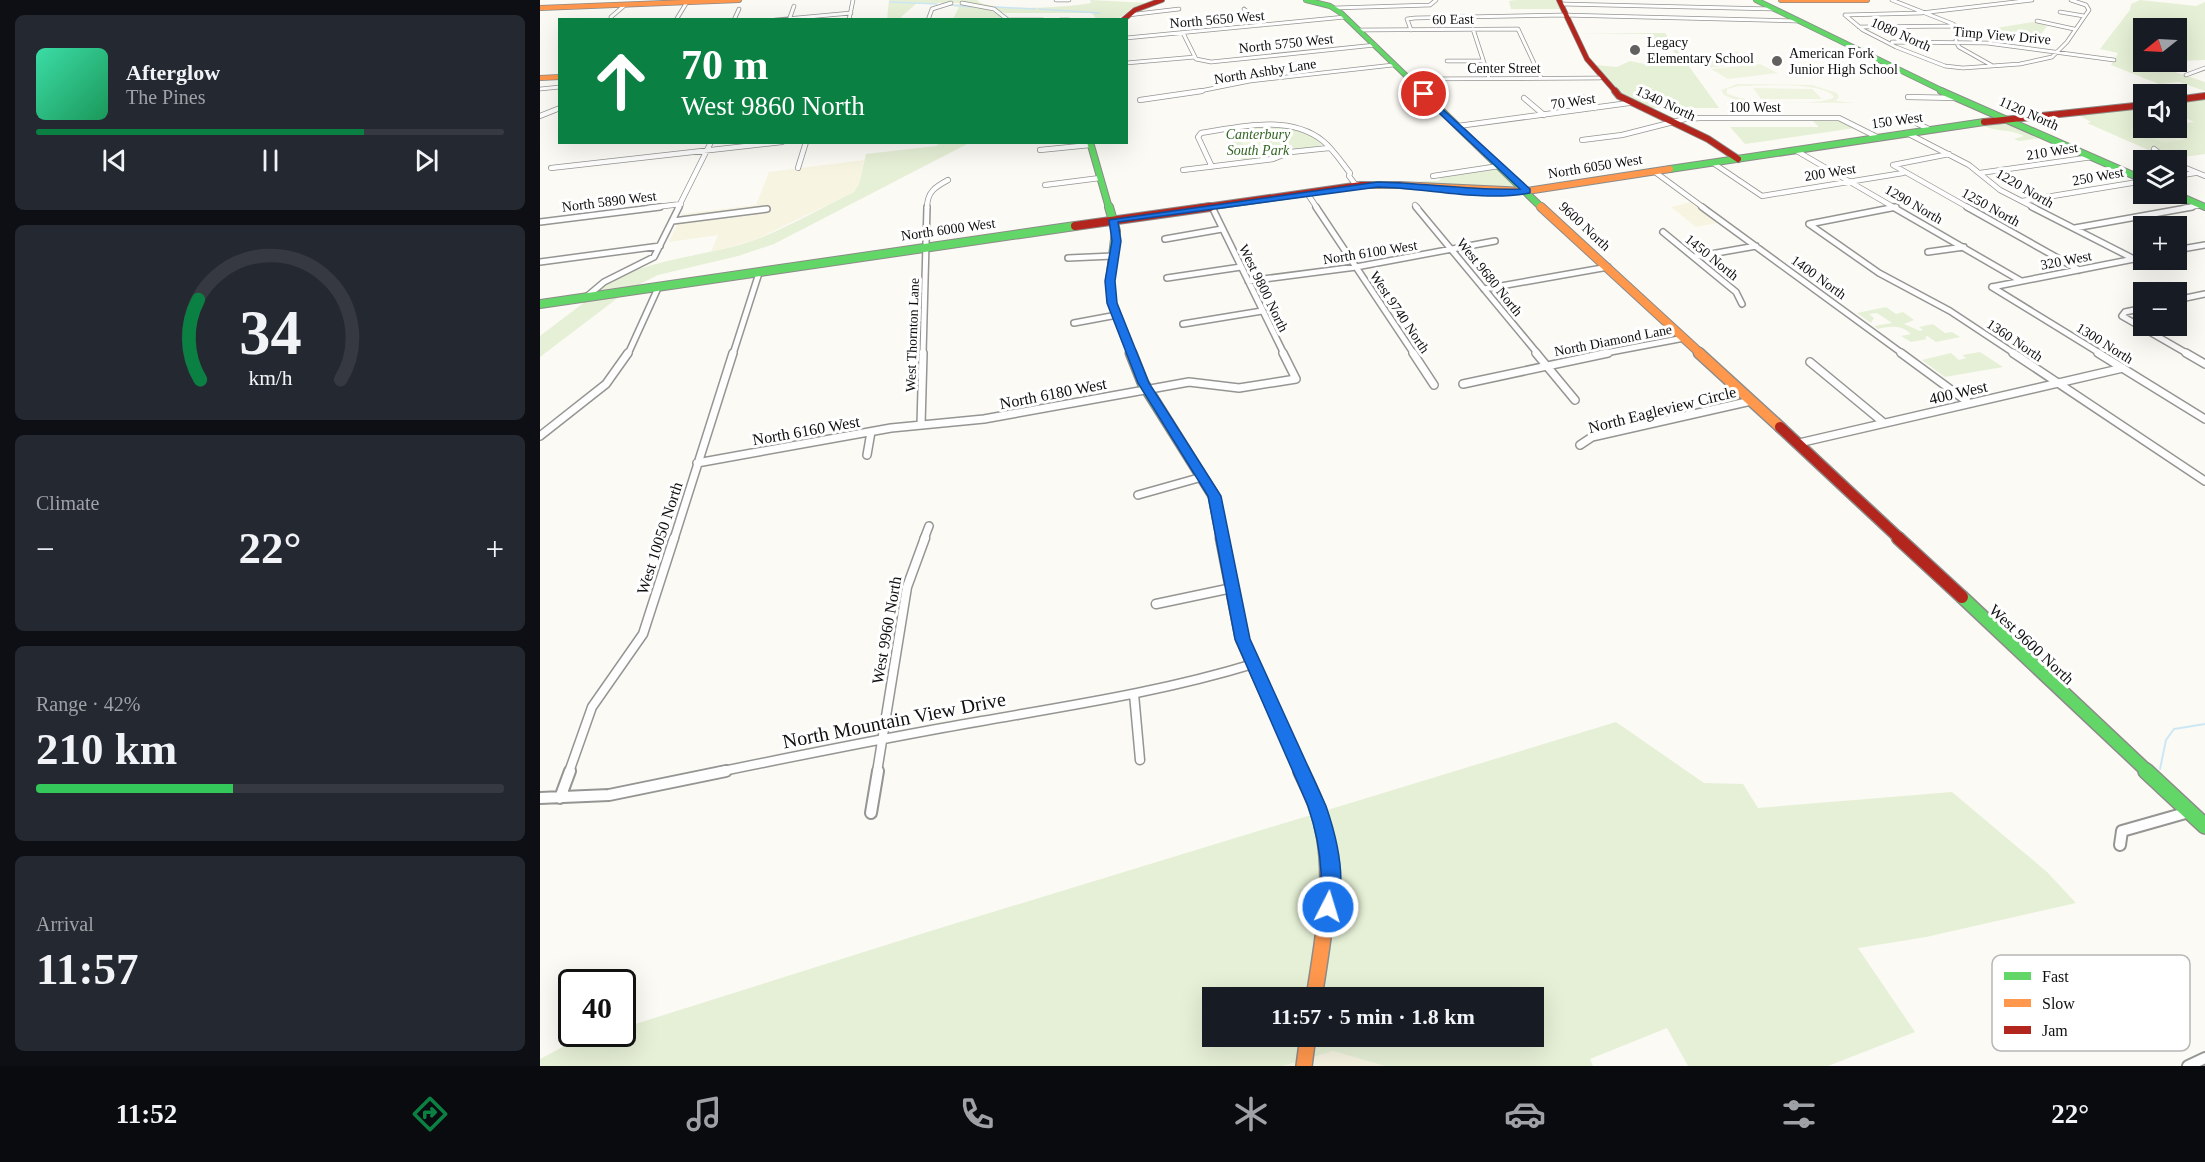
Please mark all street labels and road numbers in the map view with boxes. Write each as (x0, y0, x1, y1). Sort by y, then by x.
street label: North 5650 West (1169, 8, 1265, 31)
street label: 60 East (1432, 12, 1474, 27)
street label: 1080 North (1868, 15, 1933, 54)
street label: Timp View Drive (1953, 24, 2051, 47)
street label: North 5750 West (1238, 31, 1334, 56)
street label: North Ashby Lane (1213, 56, 1317, 87)
street label: Center Street (1467, 61, 1541, 76)
street label: 1340 North (1634, 83, 1698, 124)
street label: 70 West (1550, 91, 1596, 112)
street label: 1120 North (1997, 94, 2061, 133)
street label: 100 West (1729, 100, 1781, 115)
street label: 150 West (1870, 109, 1924, 132)
street label: 210 West (2025, 140, 2079, 163)
street label: North 6050 West (1547, 152, 1643, 181)
street label: 200 West (1803, 161, 1857, 184)
street label: 250 West (2071, 165, 2125, 188)
street label: 1220 North (1993, 166, 2056, 211)
street label: 1290 North (1882, 182, 1945, 227)
street label: 1250 North (1959, 185, 2022, 230)
street label: North 5890 West (561, 188, 657, 215)
street label: 9600 North (1556, 199, 1613, 254)
street label: North 6000 West (900, 215, 996, 244)
street label: 1450 North (1682, 231, 1741, 283)
street label: West 9680 North (1454, 236, 1525, 319)
street label: North 6100 West (1322, 238, 1418, 267)
street label: West 9800 North (1236, 242, 1291, 334)
street label: 320 West (2039, 248, 2093, 273)
street label: 1400 North (1788, 252, 1849, 302)
street label: West 9740 North (1367, 269, 1432, 356)
street label: West Thornton Lane (903, 278, 922, 392)
street label: 1360 North (1984, 316, 2046, 365)
street label: 1300 North (2074, 320, 2136, 367)
street label: North Diamond Lane (1553, 322, 1673, 359)
street label: North 6180 West (998, 375, 1109, 412)
street label: 400 West (1927, 377, 1989, 407)
street label: North Eagleview Circle (1586, 383, 1738, 437)
street label: North 6160 West (751, 413, 862, 448)
street label: West 10050 North (633, 480, 686, 596)
street label: West 9960 North (869, 575, 904, 685)
street label: West 9600 North (1986, 601, 2077, 688)
street label: North Mountain View Drive (781, 688, 1007, 752)

